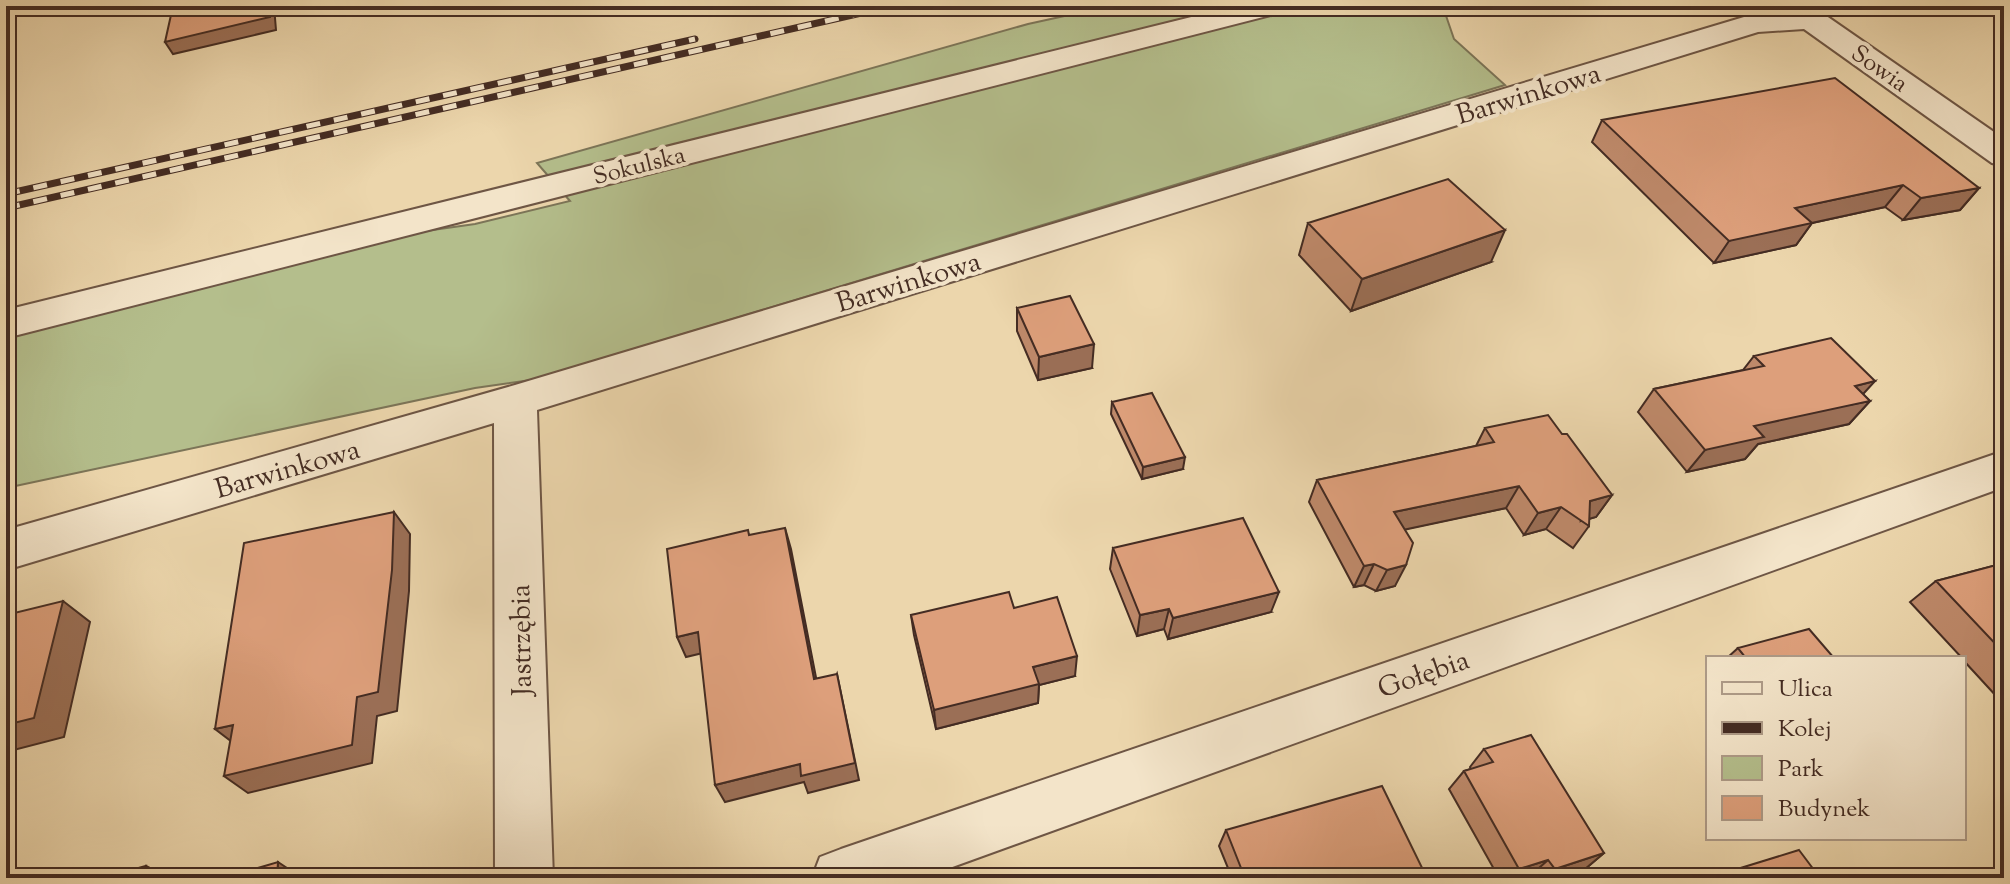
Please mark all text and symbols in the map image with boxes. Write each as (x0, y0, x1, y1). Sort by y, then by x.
street label: Sowia (1843, 38, 1914, 102)
street label: Barwinkowa (1452, 55, 1606, 137)
street label: Sokulska (590, 139, 689, 195)
street label: Barwinkowa (832, 243, 986, 325)
street label: Barwinkowa (211, 431, 365, 511)
street label: Jastrzębia (502, 584, 544, 698)
street label: Gołębia (1373, 641, 1475, 710)
legend (1706, 656, 1966, 840)
text: Ulica (1778, 673, 1833, 707)
text: Kolej (1778, 713, 1831, 747)
text: Park (1778, 753, 1824, 787)
text: Budynek (1778, 793, 1870, 827)

